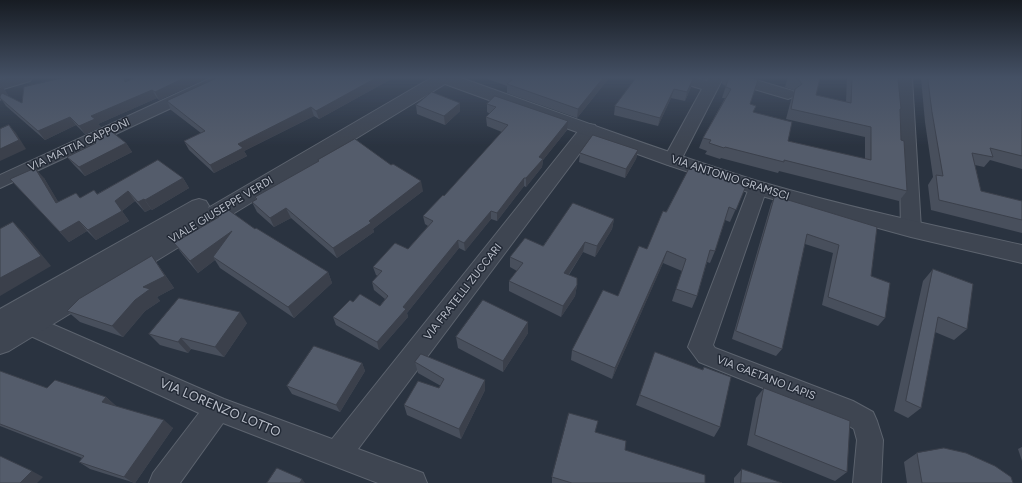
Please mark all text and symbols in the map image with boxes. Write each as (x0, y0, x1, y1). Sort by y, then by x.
street label: VIA MATTIA CAPPONI (26, 116, 132, 174)
street label: VIA ANTONIO GRAMSCI (669, 153, 791, 203)
street label: VIALE GIUSEPPE VERDI (167, 174, 275, 246)
street label: VIA FRATELLI ZUCCARI (421, 241, 505, 343)
street label: VIA GAETANO LAPIS (715, 353, 817, 403)
street label: VIA LORENZO LOTTO (157, 375, 283, 441)

